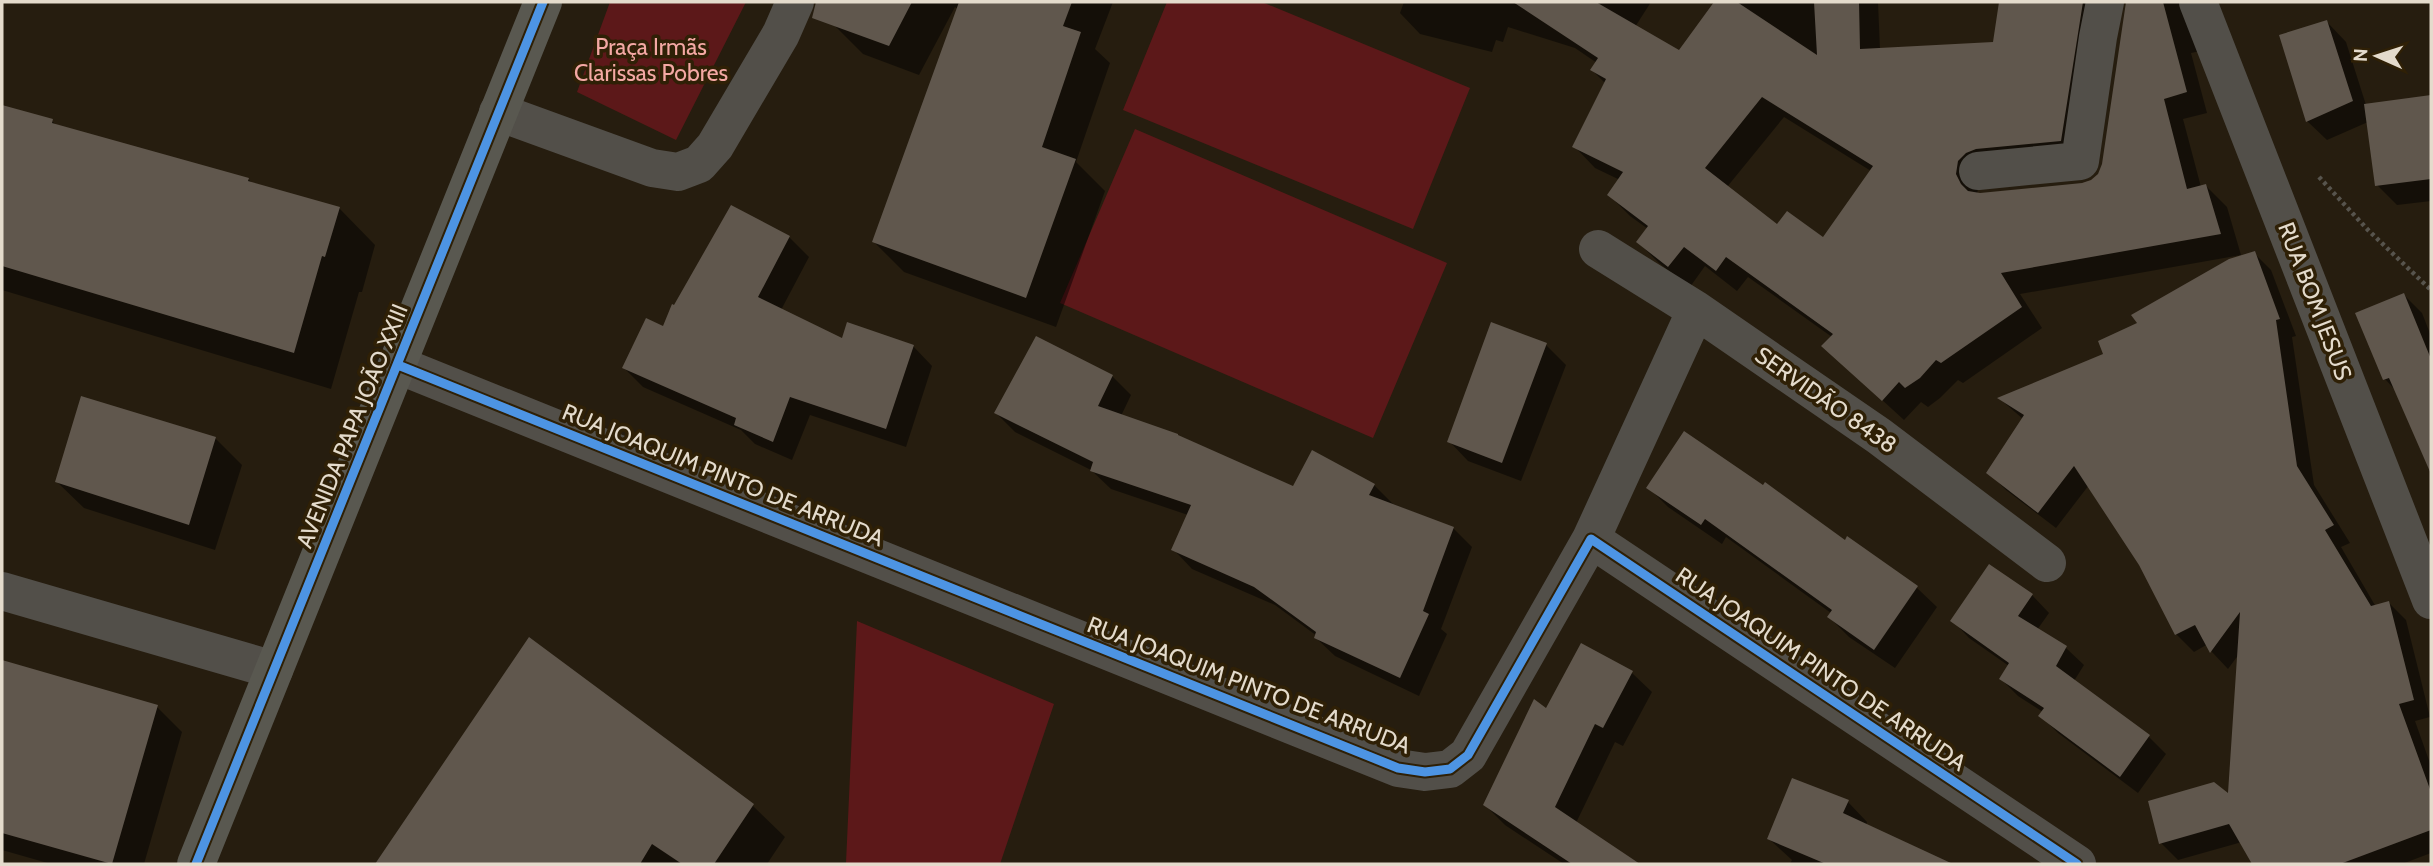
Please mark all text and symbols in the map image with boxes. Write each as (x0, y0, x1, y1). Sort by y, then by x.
north arrow (2342, 21, 2412, 91)
park label: Praça Irmãs Clarissas Pobres (574, 33, 728, 87)
text: N (2349, 48, 2372, 62)
street label: RUA BOM JESUS (2272, 218, 2358, 384)
street label: AVENIDA PAPA JOÃO XXIII (290, 300, 414, 552)
street label: SERVIDÃO 8438 (1750, 341, 1902, 459)
street label: RUA JOAQUIM PINTO DE ARRUDA (558, 398, 888, 552)
street label: RUA JOAQUIM PINTO DE ARRUDA (1670, 561, 1972, 777)
street label: RUA JOAQUIM PINTO DE ARRUDA (1083, 610, 1415, 760)

